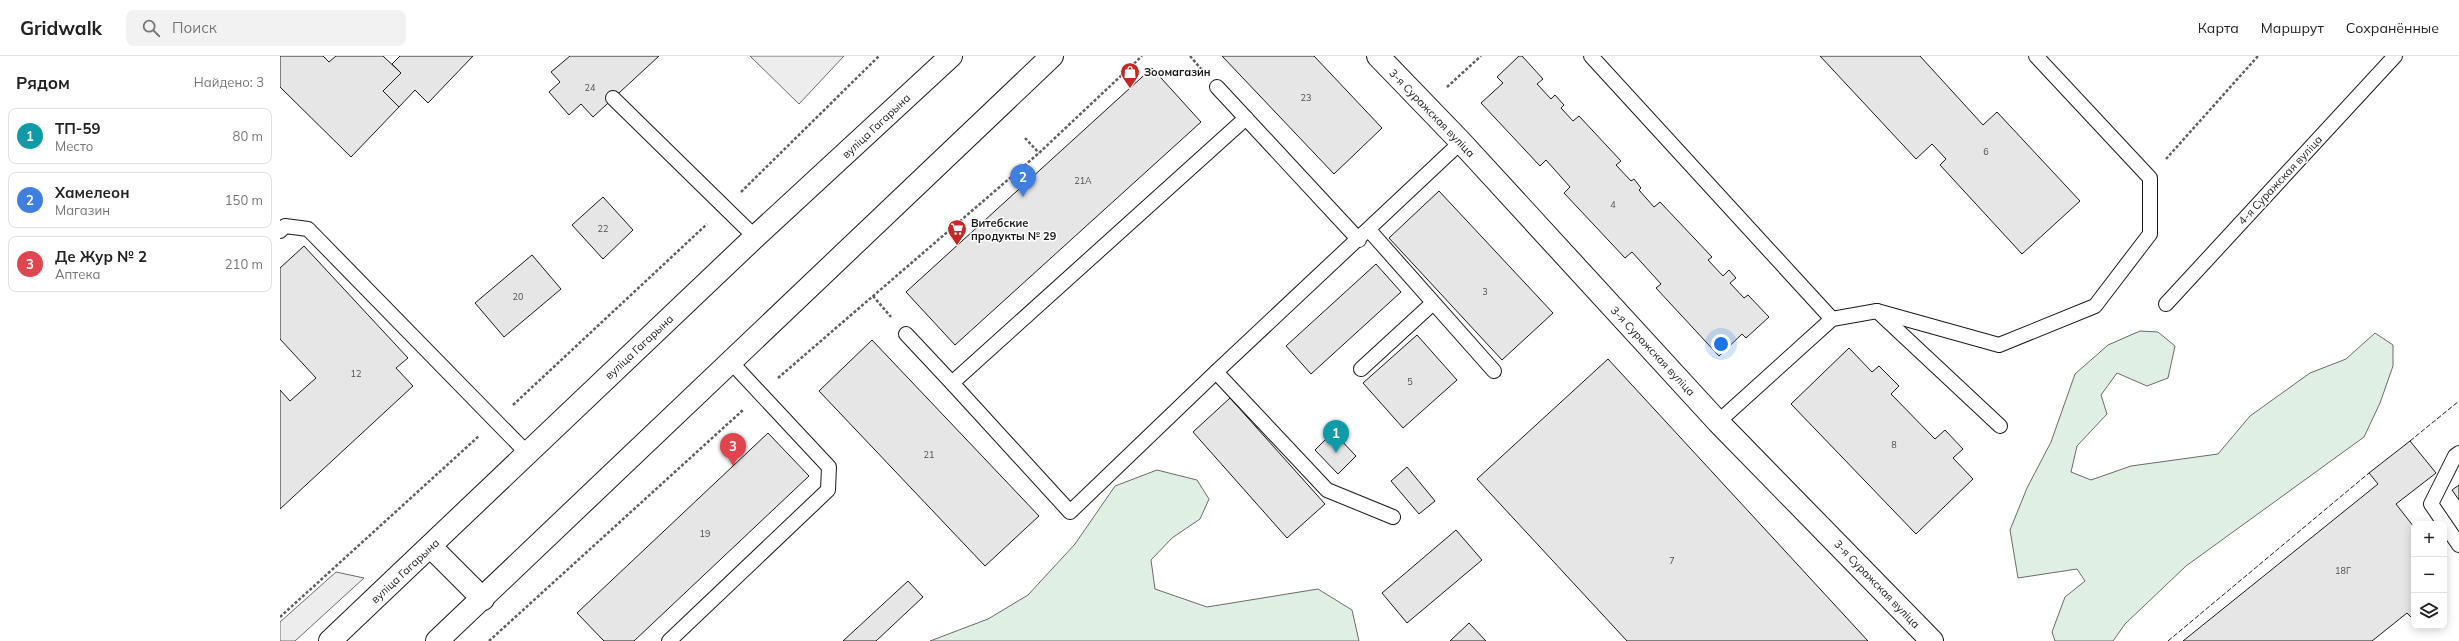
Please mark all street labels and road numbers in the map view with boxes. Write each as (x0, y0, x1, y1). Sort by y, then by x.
street label: 3-я Суражская вуліца (1386, 66, 1478, 160)
street label: вуліца Гагарына (839, 91, 913, 161)
street label: 4-я Суражская вуліца (2235, 132, 2325, 228)
street label: 3-я Суражская вуліца (1608, 303, 1698, 399)
street label: вуліца Гагарына (602, 312, 676, 382)
street label: вуліца Гагарына (368, 536, 442, 606)
street label: 3-я Суражская вуліца (1831, 537, 1923, 631)

